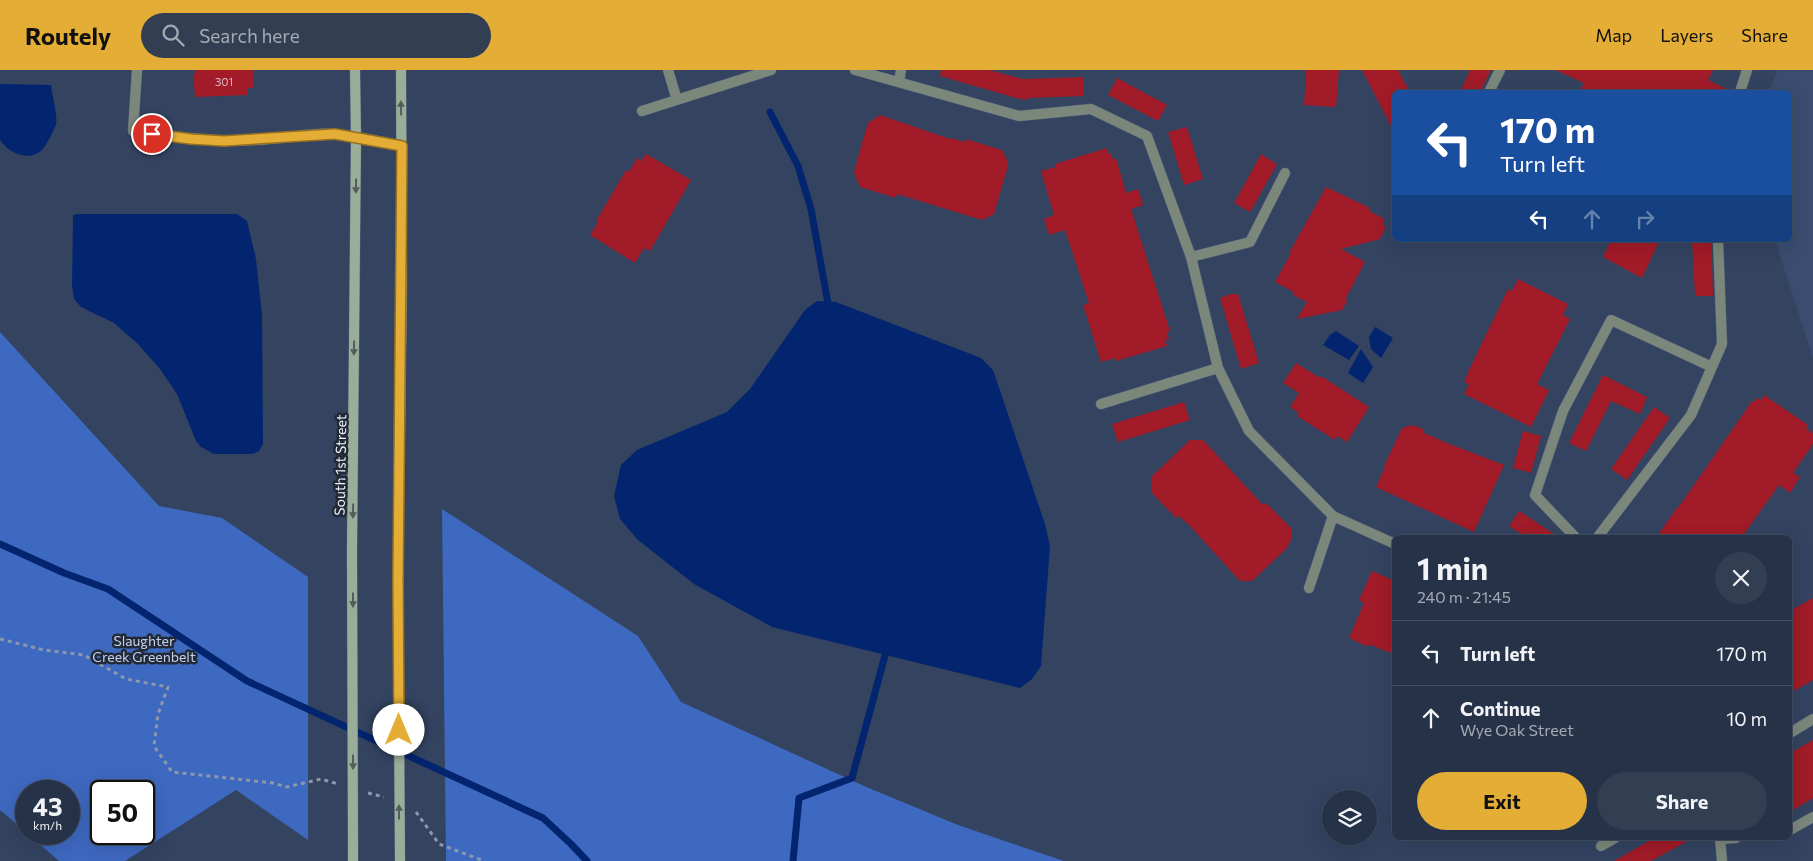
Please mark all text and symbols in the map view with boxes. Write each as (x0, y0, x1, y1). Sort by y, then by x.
search box (141, 13, 491, 58)
text: Routely (25, 21, 111, 50)
icon: search (159, 21, 187, 49)
text: Search here (199, 24, 300, 47)
text: Map (1595, 24, 1632, 46)
text: Layers (1660, 24, 1713, 46)
text: Share (1741, 24, 1788, 46)
house number: 301 (215, 75, 233, 88)
one-way arrow (397, 100, 405, 116)
text: 170 m (1500, 107, 1595, 150)
icon: left (1417, 110, 1482, 175)
pin (131, 113, 173, 155)
icon: arrive (138, 120, 166, 148)
text: Turn left (1500, 150, 1585, 177)
one-way arrow (352, 178, 360, 194)
icon: left (1525, 205, 1553, 233)
icon: ahead (1578, 205, 1606, 233)
icon: right (1631, 205, 1659, 233)
one-way arrow (350, 341, 358, 357)
street label: South 1st Street (331, 414, 349, 516)
one-way arrow (349, 503, 357, 519)
text: 1 min (1417, 549, 1488, 586)
button: close (1715, 552, 1767, 604)
text: 240 m · 21:45 (1417, 587, 1511, 606)
one-way arrow (349, 592, 357, 608)
park label: Slaughter Creek Greenbelt (92, 632, 196, 665)
icon: left (1417, 639, 1445, 667)
text: Turn left (1460, 642, 1535, 665)
text: 170 m (1716, 642, 1767, 665)
text: Continue (1460, 697, 1540, 720)
position arrow (372, 703, 424, 755)
icon: ahead (1417, 704, 1445, 732)
text: 10 m (1726, 707, 1767, 730)
text: Wye Oak Street (1460, 720, 1574, 739)
one-way arrow (349, 754, 357, 770)
button: Exit (1417, 772, 1587, 830)
button: Share (1597, 772, 1767, 830)
speed limit sign: 50 (90, 780, 155, 845)
map controls (1322, 790, 1377, 845)
button: layers (1322, 790, 1377, 845)
text: 43 (33, 791, 62, 821)
one-way arrow (395, 804, 403, 820)
text: km/h (33, 818, 62, 832)

